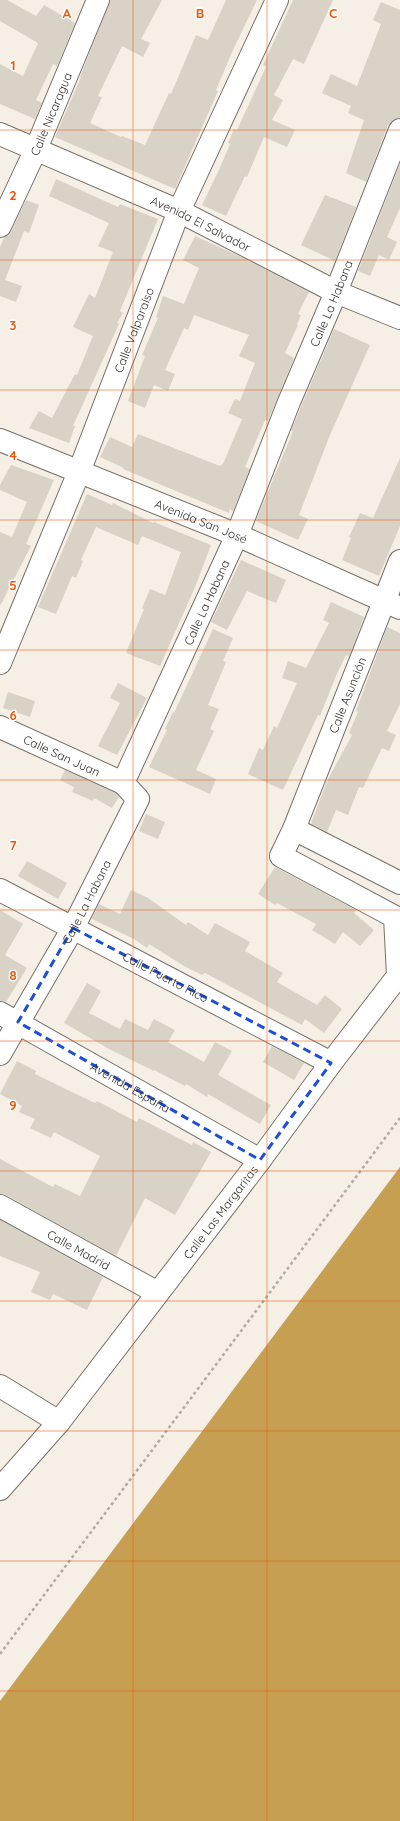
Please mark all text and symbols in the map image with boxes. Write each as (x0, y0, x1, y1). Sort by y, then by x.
text: A (63, 5, 72, 21)
text: B (196, 5, 204, 21)
text: C (329, 5, 337, 21)
text: 1 (10, 57, 16, 73)
street label: Calle Nicaragua (27, 70, 75, 158)
text: 2 (9, 187, 17, 203)
street label: Avenida El Salvador (149, 192, 254, 255)
street label: Calle La Habana (306, 258, 355, 349)
street label: Calle Valparaíso (110, 285, 157, 375)
text: 3 (10, 317, 17, 333)
text: 4 (9, 447, 17, 463)
street label: Avenida San José (153, 495, 250, 546)
street label: Calle La Habana (180, 557, 232, 647)
text: 5 (9, 577, 17, 593)
street label: Calle Asunción (325, 655, 369, 735)
text: 6 (9, 707, 17, 723)
street label: Calle San Juan (21, 731, 103, 779)
text: 7 (9, 837, 17, 853)
street label: Calle La Habana (58, 857, 114, 946)
street label: Calle Puerto Rico (120, 948, 211, 1005)
text: 8 (9, 967, 17, 983)
street label: Avenida España (88, 1058, 173, 1115)
text: 9 (9, 1097, 17, 1113)
street label: Calle Las Margaritas (180, 1162, 261, 1262)
street label: Calle Madrid (45, 1226, 113, 1273)

